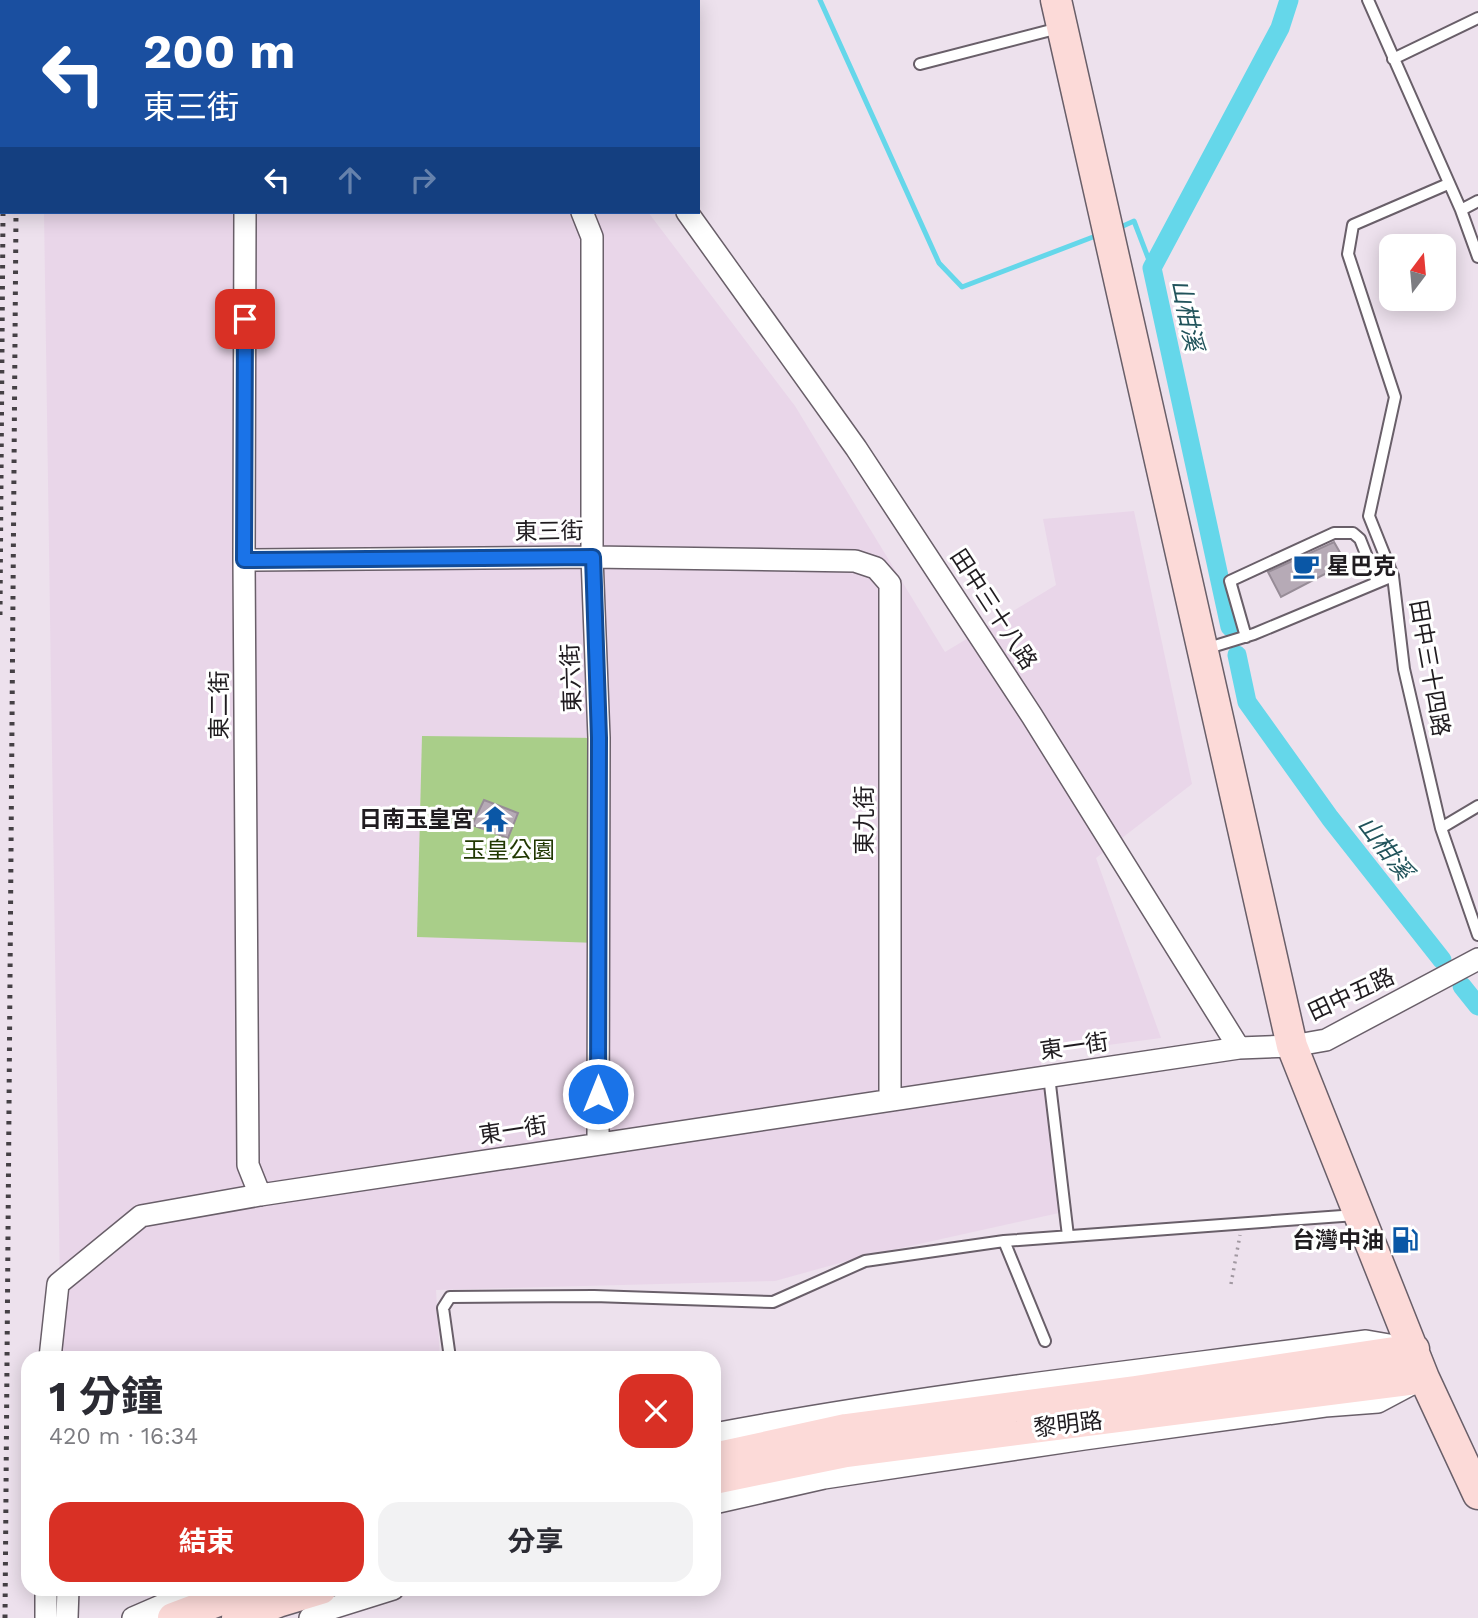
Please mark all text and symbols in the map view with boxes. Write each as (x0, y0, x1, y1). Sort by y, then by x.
text: 200 m (143, 22, 295, 80)
icon: left (28, 28, 119, 119)
text: 東三街 (143, 88, 239, 126)
icon: left (258, 161, 296, 199)
icon: ahead (331, 161, 369, 199)
icon: right (404, 161, 442, 199)
north arrow (1379, 234, 1456, 312)
map controls (1379, 234, 1456, 311)
water label: 山柑溪 (1166, 277, 1209, 356)
pin (215, 289, 275, 349)
icon: arrive (226, 300, 264, 338)
street label: 東三街 (514, 517, 584, 546)
street label: 田中三十八路 (945, 544, 1042, 674)
cafe icon: 星巴克 (1291, 551, 1321, 581)
place label: 星巴克 (1327, 553, 1396, 580)
street label: 田中三十四路 (1404, 598, 1455, 738)
street label: 東六街 (557, 643, 586, 713)
street label: 東二街 (206, 671, 233, 740)
street label: 東九街 (851, 786, 878, 855)
temple icon: 日南玉皇宮 (480, 804, 510, 834)
place label: 日南玉皇宮 (359, 806, 474, 833)
water label: 山柑溪 (1352, 811, 1420, 887)
park label: 玉皇公園 (463, 837, 555, 864)
street label: 田中五路 (1304, 963, 1399, 1026)
street label: 東一街 (1038, 1028, 1110, 1065)
position arrow (561, 1057, 635, 1131)
street label: 東一街 (477, 1112, 549, 1149)
fuel station icon: 台灣中油 (1390, 1225, 1420, 1255)
place label: 台灣中油 (1292, 1227, 1384, 1254)
text: 1 分鐘 (49, 1372, 163, 1421)
button: close (619, 1374, 693, 1448)
street label: 黎明路 (1032, 1407, 1104, 1442)
text: 420 m · 16:34 (49, 1423, 198, 1450)
button: 結束 (49, 1502, 364, 1582)
button: 分享 (378, 1502, 693, 1582)

